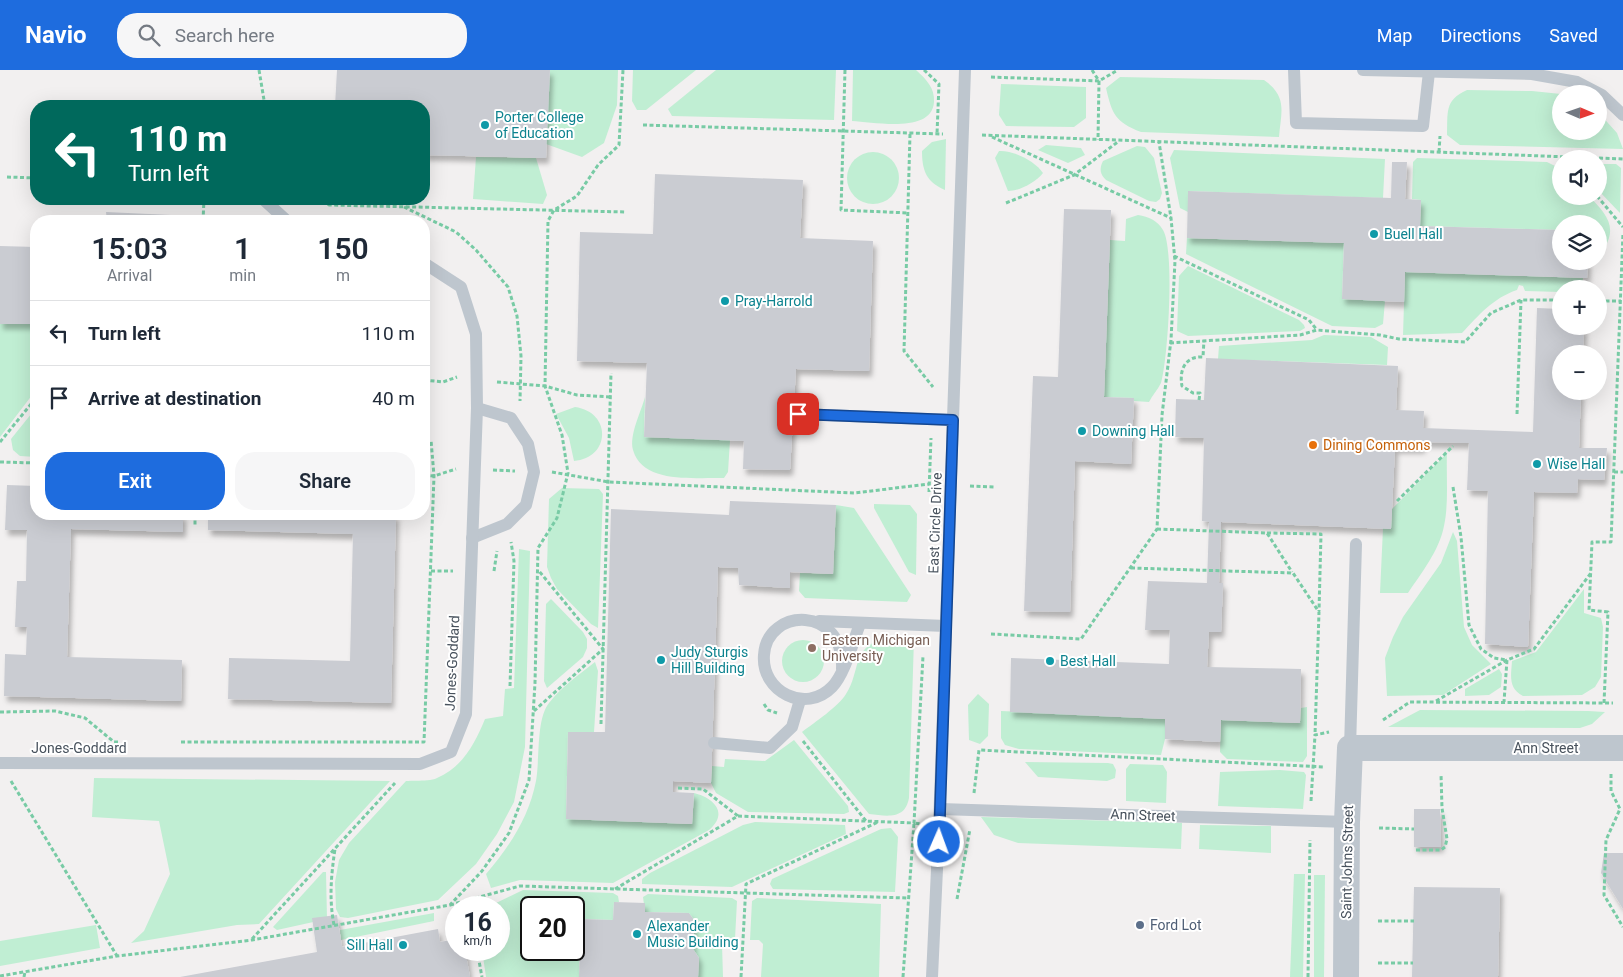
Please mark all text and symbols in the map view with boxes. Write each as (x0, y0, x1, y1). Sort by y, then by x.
search box (117, 13, 467, 58)
text: Navio (25, 21, 87, 49)
icon: search (135, 21, 163, 49)
text: Search here (175, 24, 275, 47)
text: Map (1377, 25, 1412, 46)
text: Directions (1440, 25, 1521, 46)
text: Saved (1549, 25, 1598, 46)
north arrow (1552, 85, 1608, 140)
map controls (1552, 85, 1607, 400)
place label: Porter College of Education (495, 109, 584, 141)
text: 110 m (128, 119, 227, 160)
marker: Porter College of Education (479, 119, 491, 131)
icon: left (45, 120, 110, 185)
button: sound (1552, 150, 1607, 205)
text: Turn left (128, 161, 209, 186)
button: layers (1552, 215, 1607, 270)
place label: Buell Hall (1384, 226, 1443, 242)
marker: Buell Hall (1368, 228, 1380, 240)
text: 15:03 (91, 231, 168, 266)
text: 1 (234, 231, 251, 266)
text: 150 (317, 231, 369, 266)
text: Arrival (107, 266, 152, 285)
text: min (229, 266, 256, 285)
text: m (336, 266, 350, 285)
button: + (1552, 280, 1607, 335)
place label: Pray-Harrold (735, 293, 813, 309)
marker: Pray-Harrold (719, 295, 731, 307)
icon: left (45, 319, 73, 347)
text: Turn left (88, 322, 161, 345)
text: 110 m (362, 322, 415, 345)
button: − (1552, 345, 1607, 400)
icon: arrive (45, 384, 73, 412)
text: Arrive at destination (88, 387, 261, 410)
text: 40 m (372, 387, 415, 410)
pin (777, 393, 819, 435)
icon: arrive (784, 400, 812, 428)
place label: Downing Hall (1092, 423, 1174, 439)
marker: Downing Hall (1076, 425, 1088, 437)
place label: Dining Commons (1323, 437, 1430, 453)
marker: Dining Commons (1307, 439, 1319, 451)
button: Exit (45, 452, 225, 510)
button: Share (235, 452, 415, 510)
place label: Wise Hall (1547, 456, 1605, 472)
marker: Wise Hall (1531, 458, 1543, 470)
street label: East Circle Drive (925, 472, 945, 574)
street label: Jones-Goddard (442, 615, 462, 711)
place label: Eastern Michigan University (822, 632, 930, 664)
marker: Eastern Michigan University (806, 642, 818, 654)
place label: Judy Sturgis Hill Building (671, 644, 748, 676)
place label: Best Hall (1060, 653, 1116, 669)
marker: Judy Sturgis Hill Building (655, 654, 667, 666)
marker: Best Hall (1044, 655, 1056, 667)
street label: Jones-Goddard (31, 740, 127, 756)
street label: Ann Street (1513, 740, 1579, 756)
street label: Saint Johns Street (1338, 805, 1356, 919)
street label: Ann Street (1110, 806, 1176, 824)
position arrow (912, 815, 964, 867)
speed limit sign: 20 (520, 896, 585, 961)
text: 16 (463, 908, 492, 937)
place label: Ford Lot (1150, 917, 1202, 933)
place label: Alexander Music Building (647, 918, 739, 950)
marker: Ford Lot (1134, 919, 1146, 931)
marker: Alexander Music Building (631, 928, 643, 940)
text: km/h (463, 934, 492, 948)
place label: Sill Hall (347, 937, 393, 953)
marker: Sill Hall (397, 939, 409, 951)

